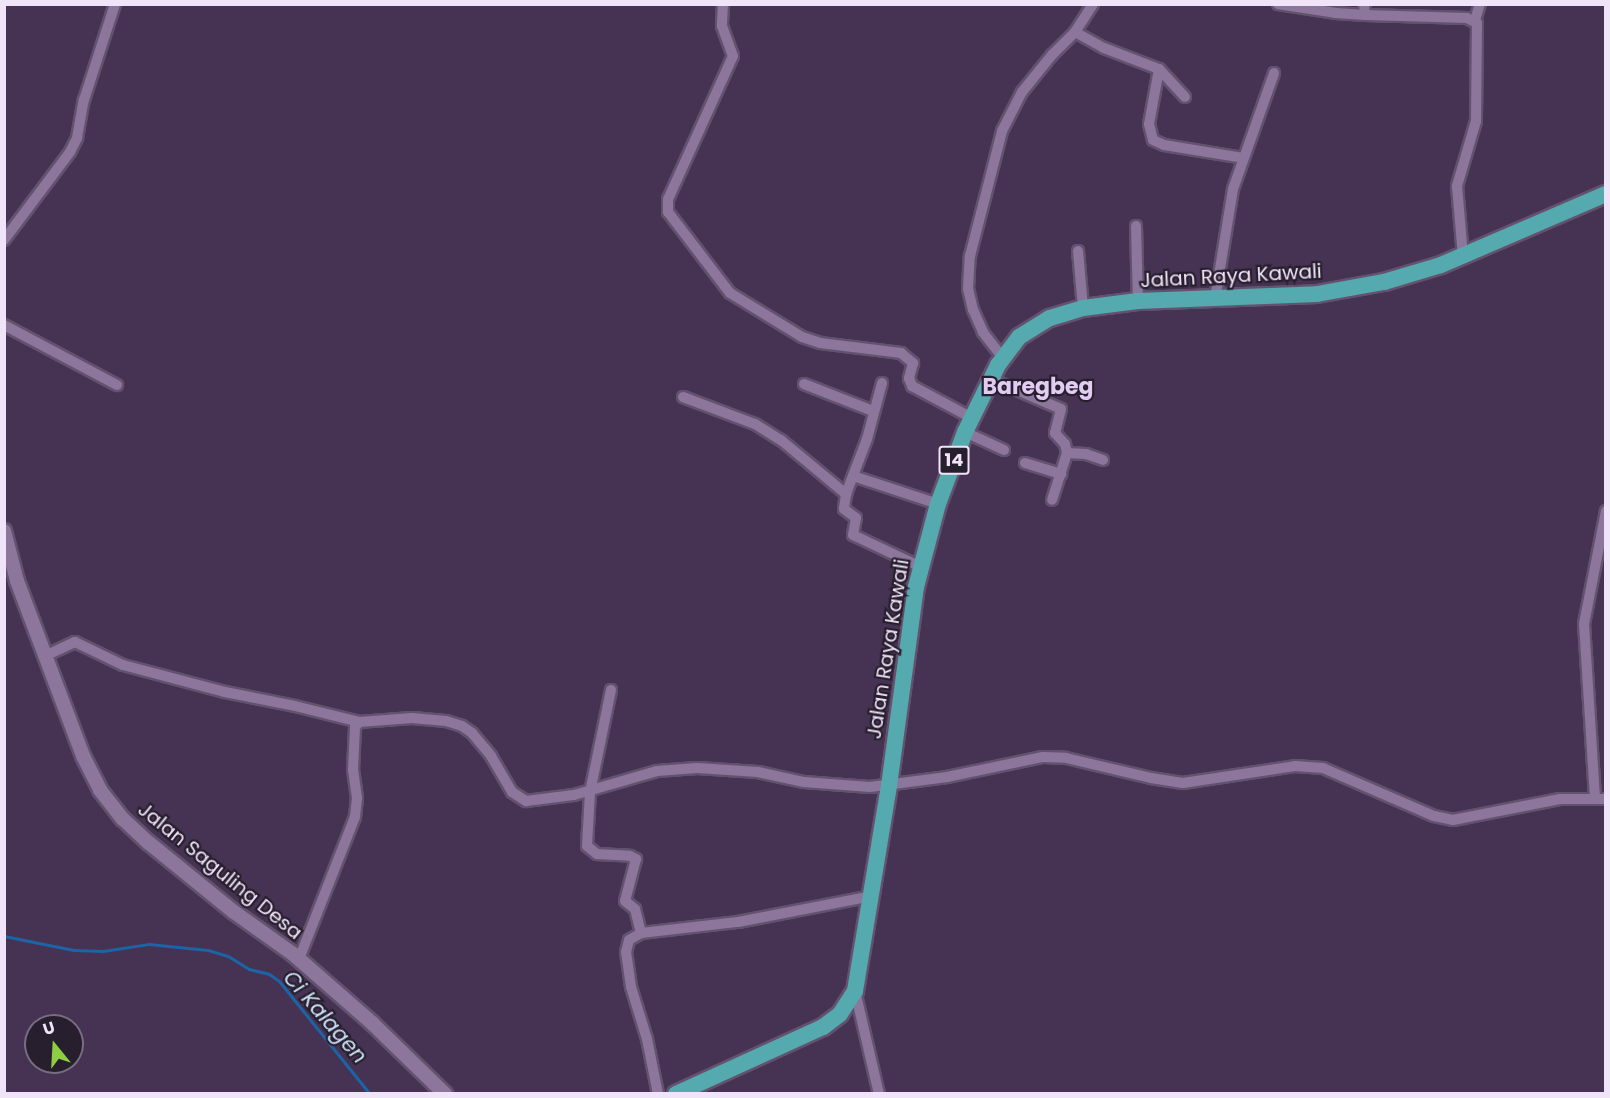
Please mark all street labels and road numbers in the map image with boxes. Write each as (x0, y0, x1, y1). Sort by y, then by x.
street label: Jalan Raya Kawali (1140, 259, 1322, 293)
road number: 14 (938, 445, 970, 475)
street label: Jalan Raya Kawali (862, 557, 914, 741)
street label: Jalan Saguling Desa (133, 797, 307, 945)

